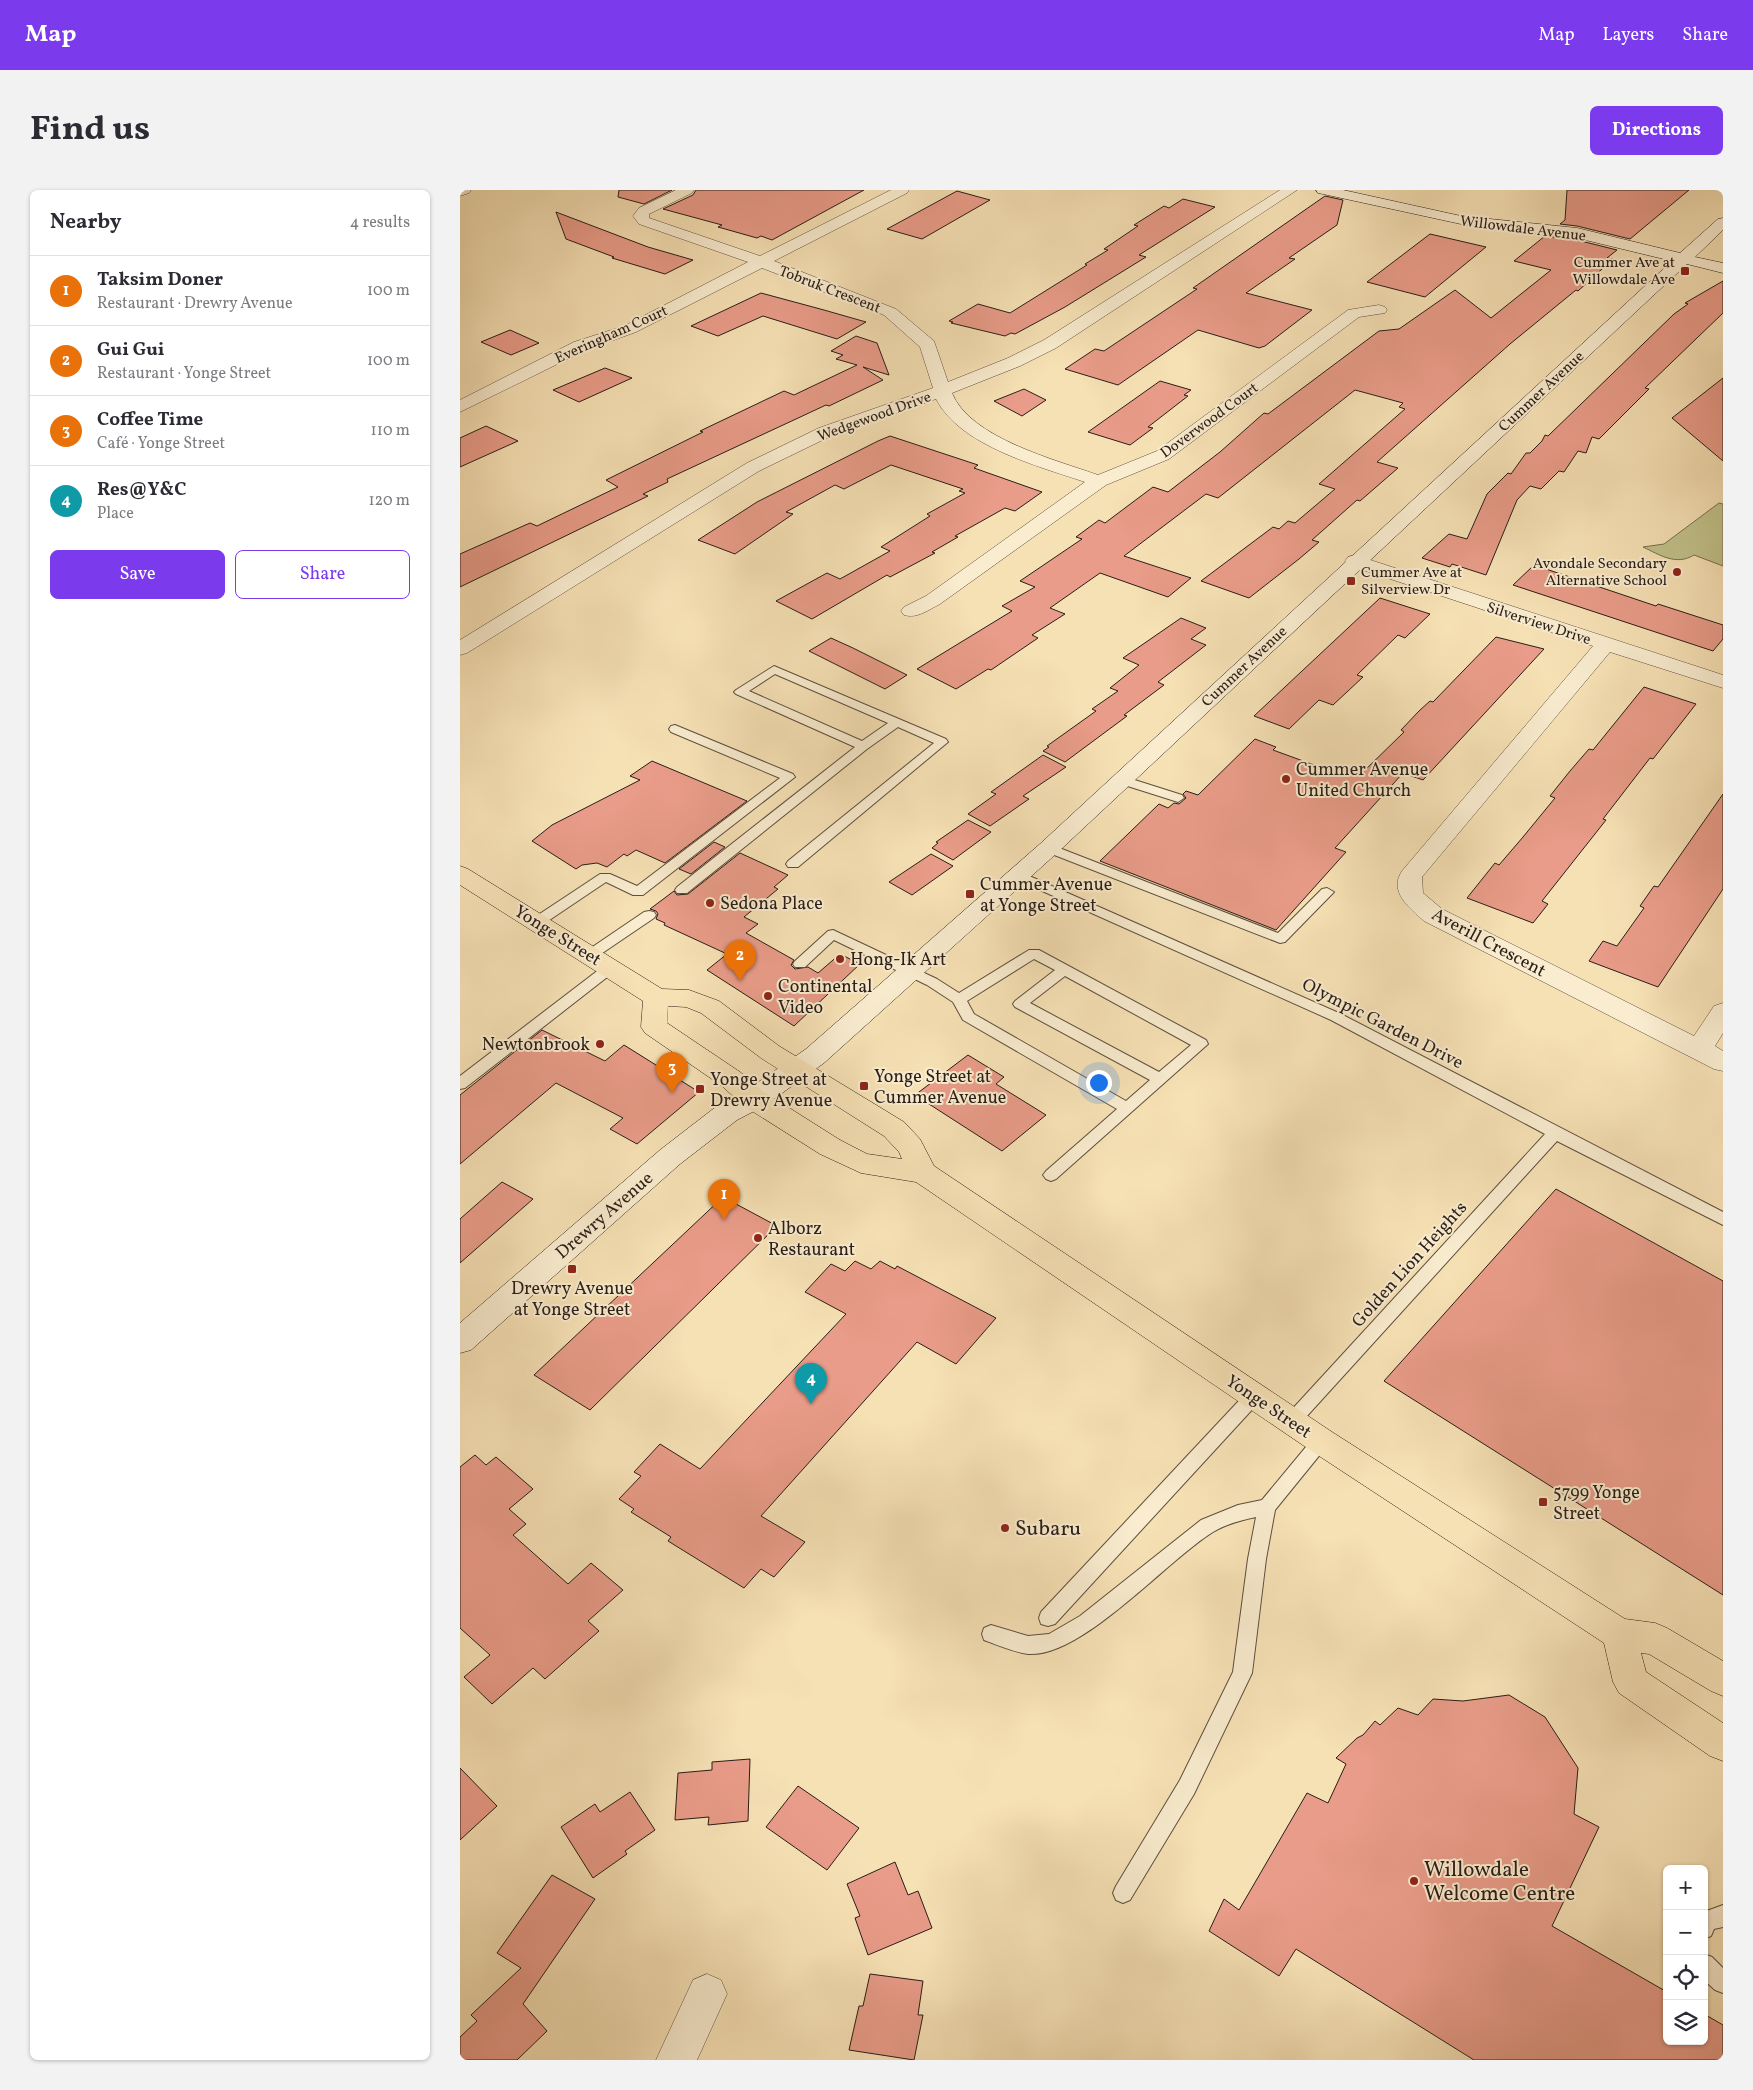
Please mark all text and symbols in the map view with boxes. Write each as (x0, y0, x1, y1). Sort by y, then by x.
text: Map (25, 18, 76, 52)
text: Map (1538, 23, 1574, 48)
text: Layers (1602, 23, 1654, 48)
text: Share (1682, 23, 1728, 48)
text: Find us (30, 106, 150, 154)
button: Directions (1590, 106, 1723, 155)
text: Nearby (50, 208, 121, 237)
street label: Willowdale Avenue (1459, 211, 1587, 248)
text: 4 results (350, 212, 410, 234)
place label: Cummer Ave at Willowdale Ave (1573, 253, 1675, 291)
street label: Tobruk Crescent (776, 261, 883, 319)
marker: Cummer Ave at Willowdale Ave (1679, 265, 1691, 277)
text: Taksim Doner (97, 267, 223, 293)
text: 1 (63, 280, 69, 302)
text: 100 m (367, 280, 410, 302)
text: Restaurant · Drewry Avenue (97, 293, 293, 315)
street label: Everingham Court (552, 301, 672, 370)
text: Gui Gui (97, 337, 165, 363)
street label: Cummer Avenue (1495, 347, 1590, 437)
text: 2 (62, 350, 70, 372)
text: 100 m (367, 350, 410, 372)
text: Restaurant · Yonge Street (97, 363, 271, 385)
street label: Doverwood Court (1157, 378, 1263, 464)
street label: Wedgewood Drive (815, 387, 934, 448)
text: Coffee Time (97, 407, 203, 433)
text: 3 (62, 420, 70, 442)
text: 110 m (371, 420, 410, 442)
text: Café · Yonge Street (97, 433, 225, 455)
text: Res@Y&C (97, 477, 186, 503)
text: 4 (61, 490, 71, 512)
text: 120 m (368, 490, 410, 512)
text: Place (97, 503, 134, 525)
button: Save (50, 550, 225, 599)
button: Share (235, 550, 410, 599)
place label: Avondale Secondary Alternative School (1533, 554, 1667, 592)
place label: Cummer Ave at Silverview Dr (1361, 563, 1462, 601)
marker: Avondale Secondary Alternative School (1671, 566, 1683, 578)
marker: Cummer Ave at Silverview Dr (1345, 575, 1357, 587)
street label: Silverview Drive (1484, 598, 1593, 651)
street label: Cummer Avenue (1198, 622, 1293, 712)
place label: Cummer Avenue United Church (1296, 758, 1428, 804)
marker: Cummer Avenue United Church (1280, 773, 1292, 785)
place label: Cummer Avenue at Yonge Street (980, 873, 1112, 919)
marker: Cummer Avenue at Yonge Street (964, 888, 976, 900)
place label: Sedona Place (720, 892, 823, 917)
marker: Sedona Place (704, 897, 716, 909)
street label: Yonge Street (509, 900, 606, 973)
street label: Averill Crescent (1427, 903, 1550, 984)
pin: 2 (724, 940, 756, 981)
place label: Hong-Ik Art (850, 948, 946, 973)
marker: Hong-Ik Art (834, 953, 846, 965)
street label: Olympic Garden Drive (1297, 973, 1467, 1076)
place label: Continental Video (778, 975, 873, 1021)
marker: Continental Video (762, 990, 774, 1002)
place label: Newtonbrook (482, 1033, 590, 1058)
marker: Newtonbrook (594, 1038, 606, 1050)
pin: 3 (656, 1052, 688, 1093)
place label: Yonge Street at Cummer Avenue (874, 1065, 1006, 1111)
place label: Yonge Street at Drewry Avenue (710, 1068, 832, 1114)
your location (1086, 1070, 1112, 1096)
marker: Yonge Street at Cummer Avenue (858, 1080, 870, 1092)
marker: Yonge Street at Drewry Avenue (694, 1083, 706, 1095)
street label: Drewry Avenue (551, 1167, 659, 1266)
pin: 1 (708, 1179, 740, 1220)
street label: Golden Lion Heights (1347, 1197, 1474, 1334)
place label: Alborz Restaurant (768, 1217, 855, 1263)
marker: Alborz Restaurant (752, 1232, 764, 1244)
marker: Drewry Avenue at Yonge Street (566, 1263, 578, 1275)
place label: Drewry Avenue at Yonge Street (511, 1277, 633, 1323)
pin: 4 (795, 1363, 827, 1404)
street label: Yonge Street (1220, 1369, 1316, 1445)
place label: 5799 Yonge Street (1553, 1481, 1640, 1527)
marker: 5799 Yonge Street (1537, 1496, 1549, 1508)
place label: Subaru (1015, 1515, 1081, 1544)
marker: Subaru (999, 1522, 1011, 1534)
place label: Willowdale Welcome Centre (1424, 1856, 1575, 1909)
map controls (1663, 1865, 1708, 2045)
button: + (1663, 1865, 1708, 1910)
marker: Willowdale Welcome Centre (1408, 1875, 1420, 1887)
button: − (1663, 1910, 1708, 1955)
button: locate (1663, 1955, 1708, 2000)
button: layers (1663, 2000, 1708, 2045)

